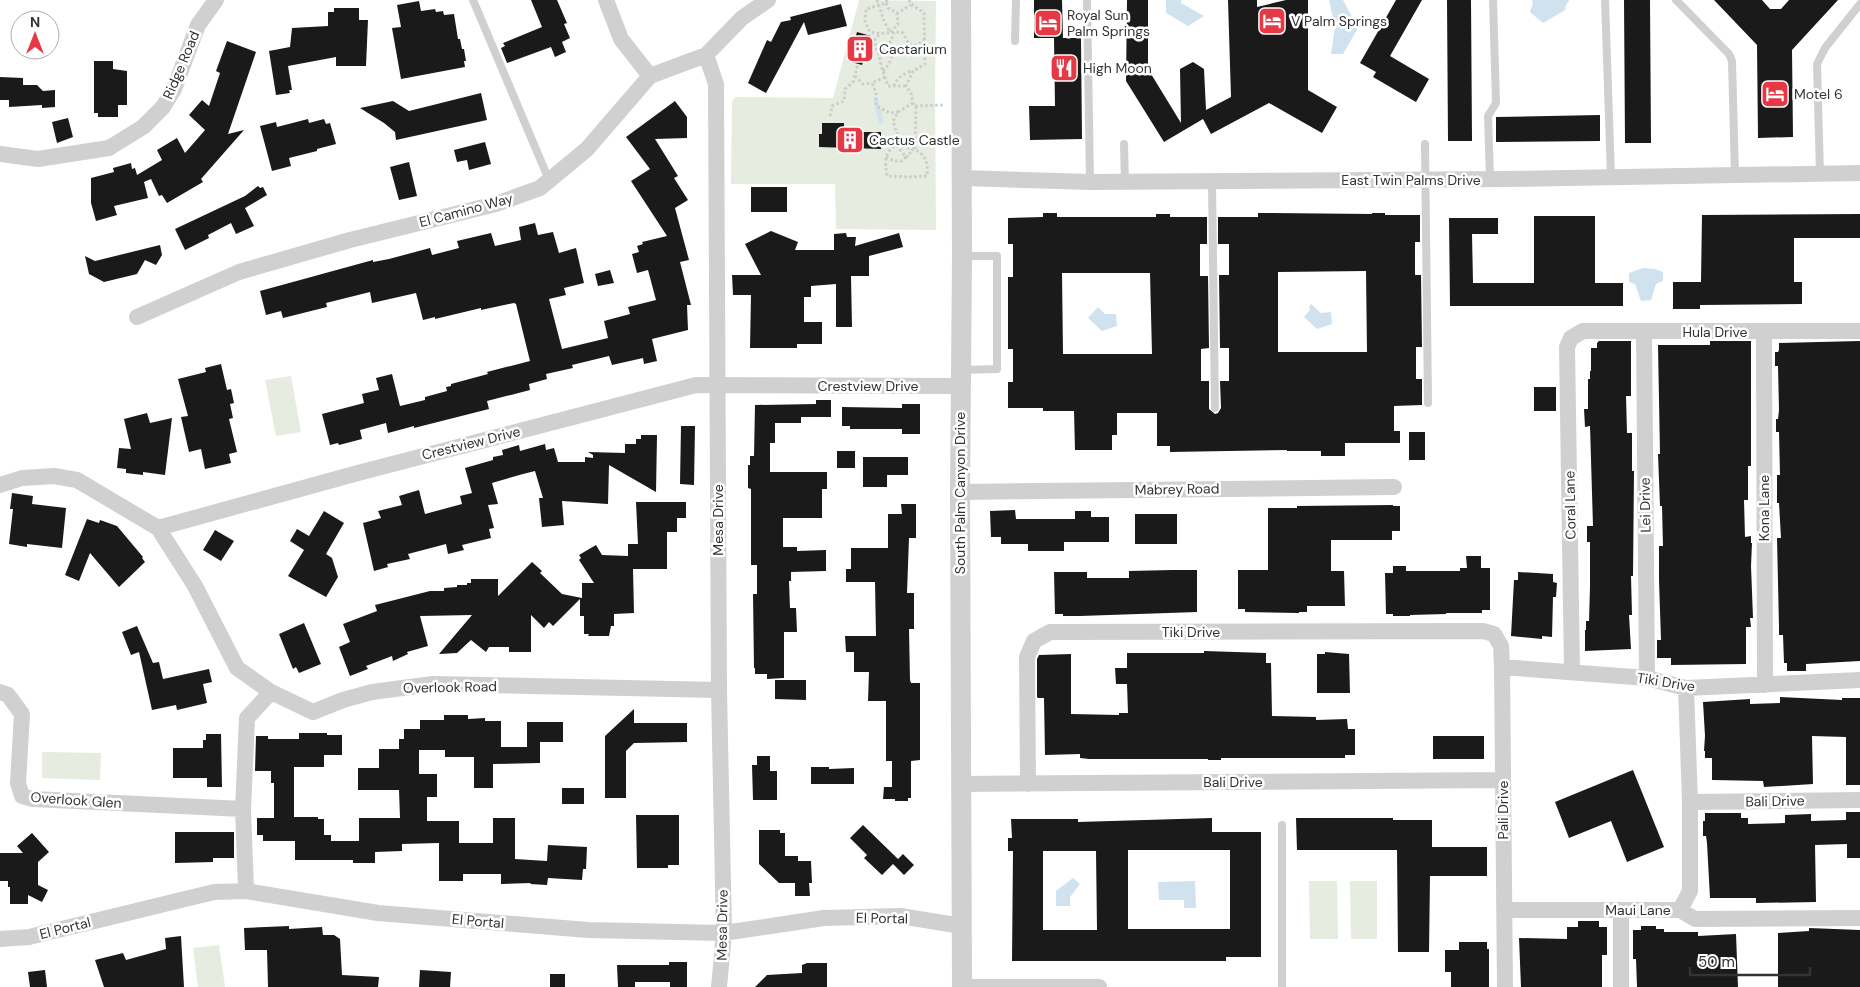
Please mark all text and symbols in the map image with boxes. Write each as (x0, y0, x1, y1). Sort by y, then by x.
place label: Royal Sun Palm Springs (1067, 6, 1150, 40)
hotel icon: V Palm Springs (1257, 6, 1287, 36)
hotel icon: Royal Sun Palm Springs (1033, 8, 1063, 38)
north arrow (10, 10, 60, 60)
place label: V Palm Springs (1291, 12, 1387, 30)
text: N (30, 13, 40, 31)
street label: Ridge Road (159, 28, 203, 102)
building icon: Cactarium (845, 34, 875, 64)
place label: Cactarium (879, 40, 947, 58)
restaurant icon: High Moon (1049, 53, 1079, 83)
place label: High Moon (1083, 59, 1152, 77)
hotel icon: Motel 6 (1760, 79, 1790, 109)
place label: Motel 6 (1794, 85, 1843, 103)
building icon: Cactus Castle (835, 125, 865, 155)
place label: Cactus Castle (869, 131, 960, 149)
street label: East Twin Palms Drive (1341, 171, 1481, 189)
street label: El Camino Way (417, 189, 515, 231)
street label: Hula Drive (1682, 323, 1748, 341)
street label: Crestview Drive (817, 377, 919, 395)
street label: South Palm Canyon Drive (951, 412, 969, 574)
street label: Crestview Drive (420, 422, 522, 464)
street label: Coral Lane (1560, 470, 1580, 540)
street label: Kona Lane (1755, 475, 1773, 541)
street label: Lei Drive (1636, 477, 1654, 533)
street label: Mabrey Road (1134, 479, 1220, 499)
street label: Mesa Drive (709, 484, 727, 556)
street label: Tiki Drive (1162, 623, 1220, 641)
street label: Tiki Drive (1636, 669, 1696, 695)
street label: Overlook Road (403, 677, 497, 697)
street label: Bali Drive (1203, 773, 1263, 791)
street label: Pali Drive (1494, 781, 1512, 839)
street label: Overlook Glen (30, 788, 122, 812)
street label: Bali Drive (1745, 791, 1805, 811)
street label: Mesa Drive (712, 889, 732, 961)
street label: Maui Lane (1605, 901, 1671, 919)
street label: El Portal (856, 909, 908, 927)
street label: El Portal (451, 910, 505, 932)
street label: El Portal (38, 913, 92, 943)
scale bar (1690, 944, 1810, 976)
text: 50 m (1698, 952, 1735, 972)

